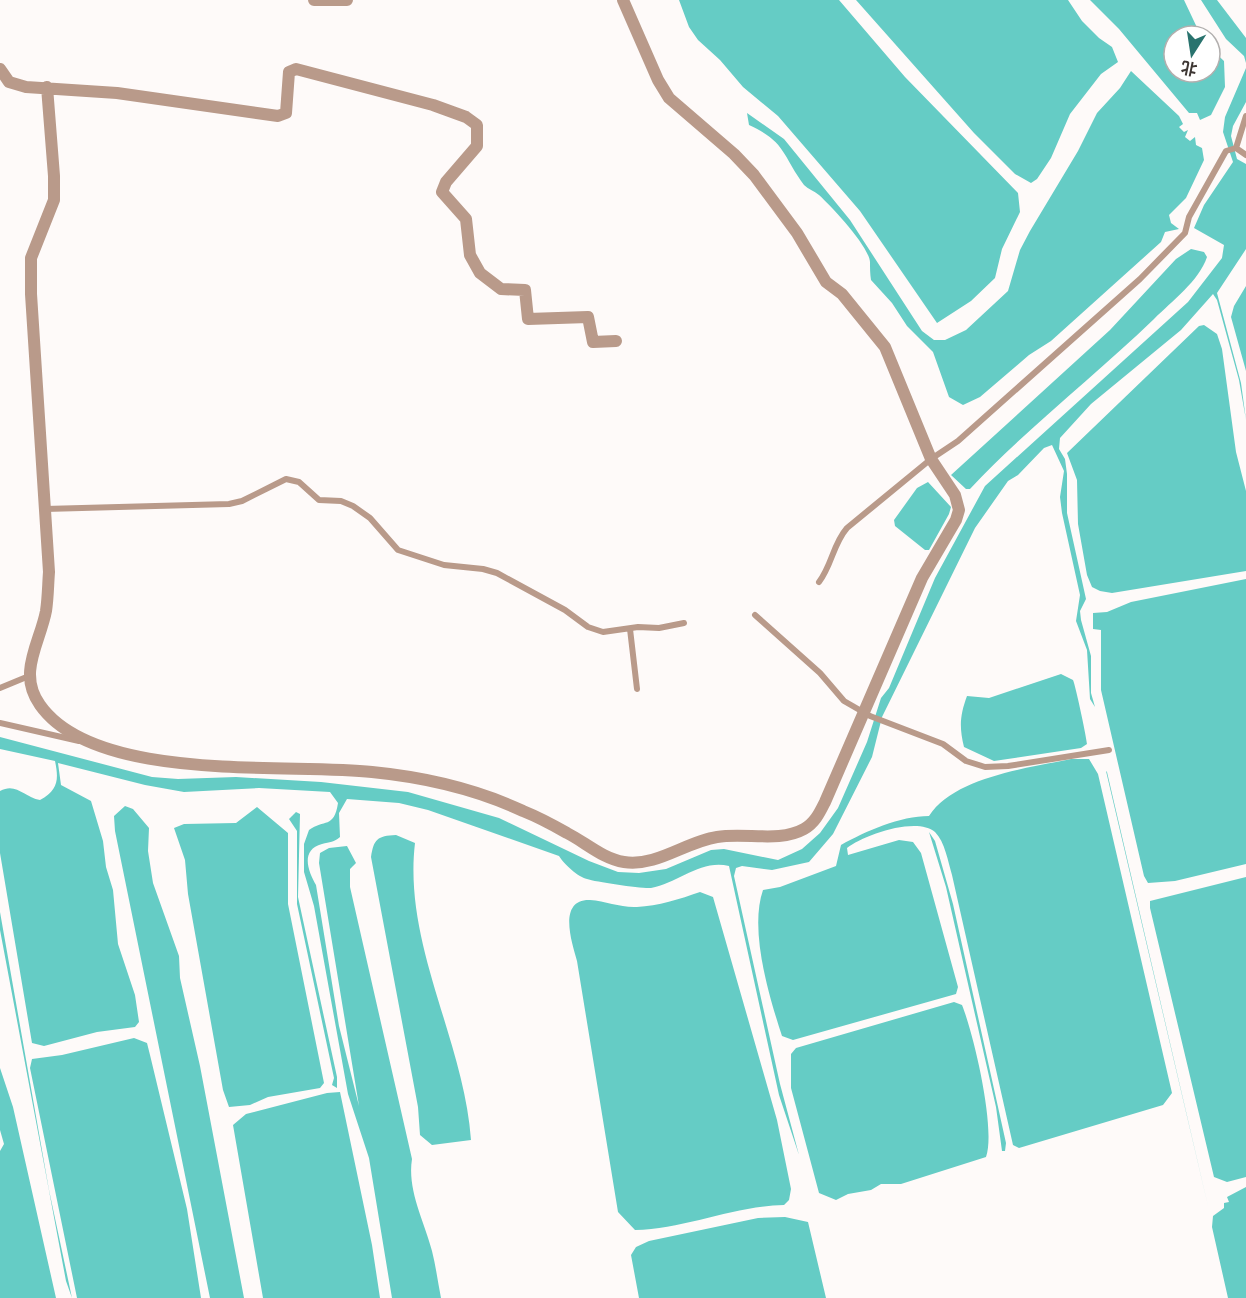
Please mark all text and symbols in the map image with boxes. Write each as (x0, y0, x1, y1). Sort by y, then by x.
north arrow (1162, 24, 1222, 84)
text: 北 (1179, 57, 1199, 80)

